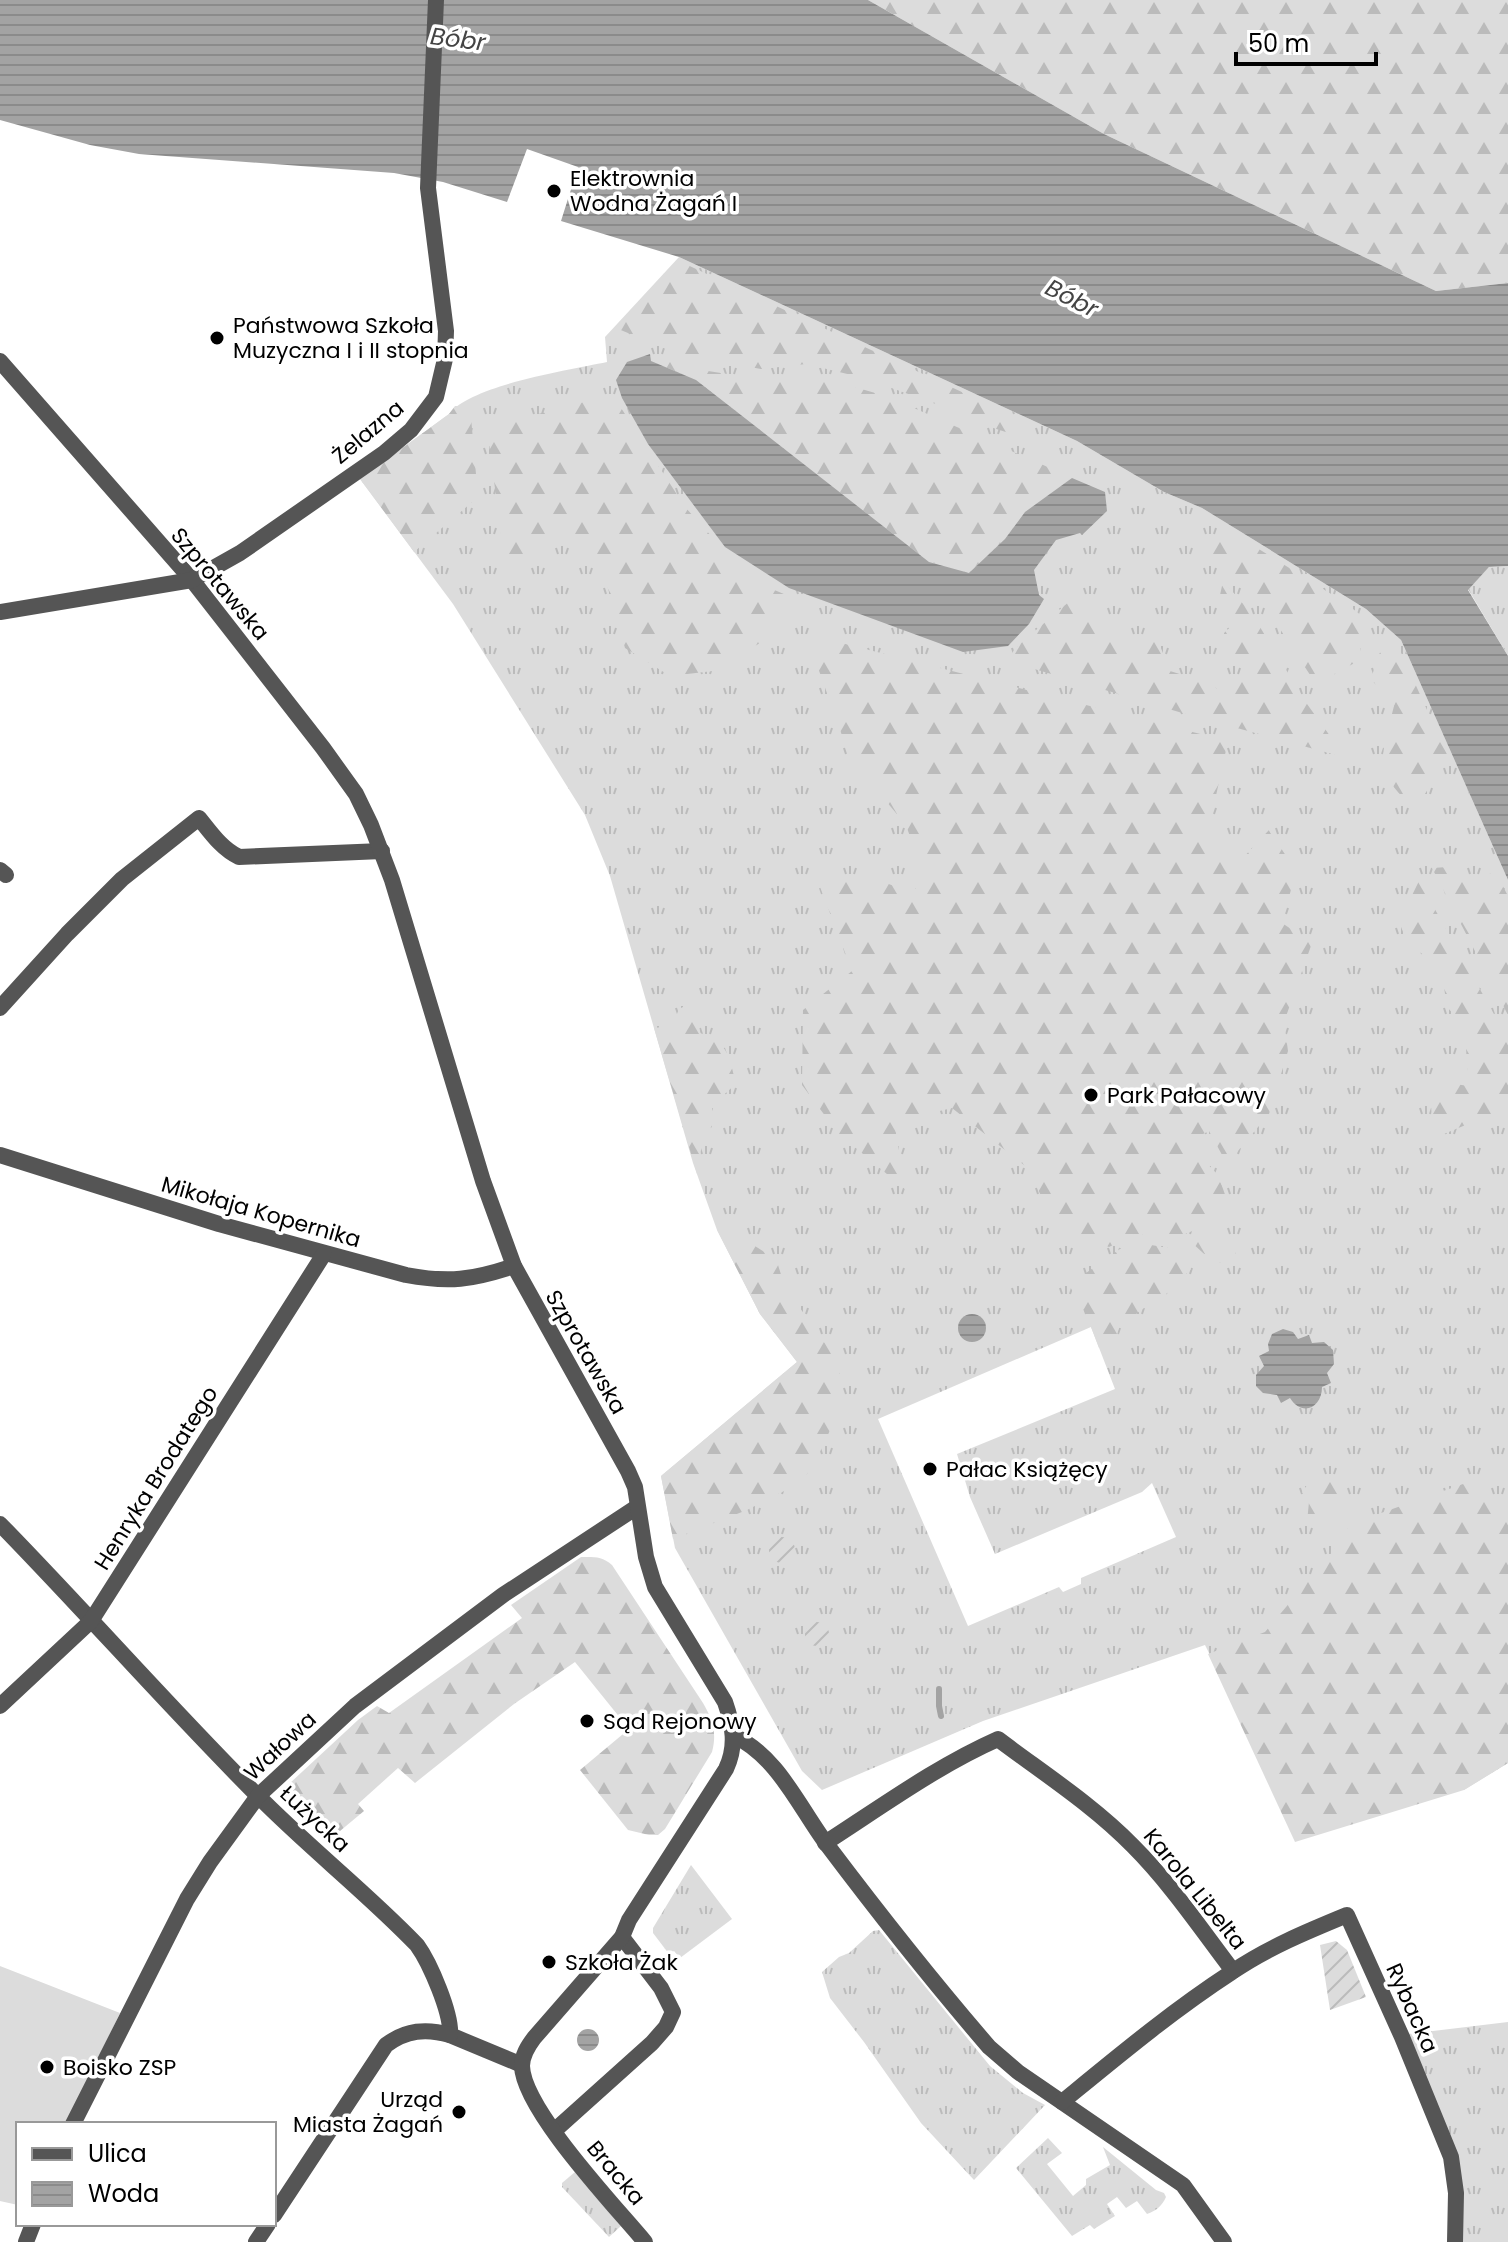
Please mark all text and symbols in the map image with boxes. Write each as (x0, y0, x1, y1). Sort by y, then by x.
scale bar (1236, 16, 1376, 66)
water label: Bóbr (429, 19, 488, 59)
text: 50 m (1248, 27, 1309, 60)
place label: Elektrownia Wodna Żagań I (570, 163, 737, 219)
marker: Elektrownia Wodna Żagań I (545, 182, 563, 200)
water label: Bóbr (1040, 271, 1105, 326)
place label: Państwowa Szkoła Muzyczna I i II stopnia (233, 310, 469, 366)
marker: Państwowa Szkoła Muzyczna I i II stopnia (208, 329, 226, 347)
street label: Żelazna (326, 393, 410, 471)
street label: Szprotawska (164, 521, 276, 647)
place label: Park Pałacowy (1107, 1080, 1266, 1111)
marker: Park Pałacowy (1082, 1086, 1100, 1104)
street label: Mikołaja Kopernika (158, 1169, 364, 1255)
street label: Szprotawska (538, 1284, 634, 1420)
street label: Henryka Brodatego (87, 1380, 225, 1576)
place label: Pałac Książęcy (946, 1454, 1108, 1485)
marker: Pałac Książęcy (921, 1460, 939, 1478)
street label: Wałowa (237, 1704, 323, 1788)
place label: Sąd Rejonowy (603, 1706, 757, 1737)
marker: Sąd Rejonowy (578, 1712, 596, 1730)
street label: Łużycka (273, 1778, 357, 1860)
street label: Karola Libelta (1136, 1822, 1254, 1956)
place label: Szkoła Żak (565, 1947, 678, 1978)
marker: Szkoła Żak (540, 1953, 558, 1971)
street label: Rybacka (1379, 1958, 1445, 2058)
place label: Boisko ZSP (63, 2052, 176, 2083)
marker: Boisko ZSP (38, 2058, 56, 2076)
place label: Urząd Miasta Żagań (293, 2084, 443, 2140)
marker: Urząd Miasta Żagań (450, 2103, 468, 2121)
legend (16, 2122, 276, 2226)
street label: Bracka (580, 2134, 652, 2212)
text: Ulica (88, 2137, 147, 2170)
text: Woda (88, 2177, 159, 2210)

